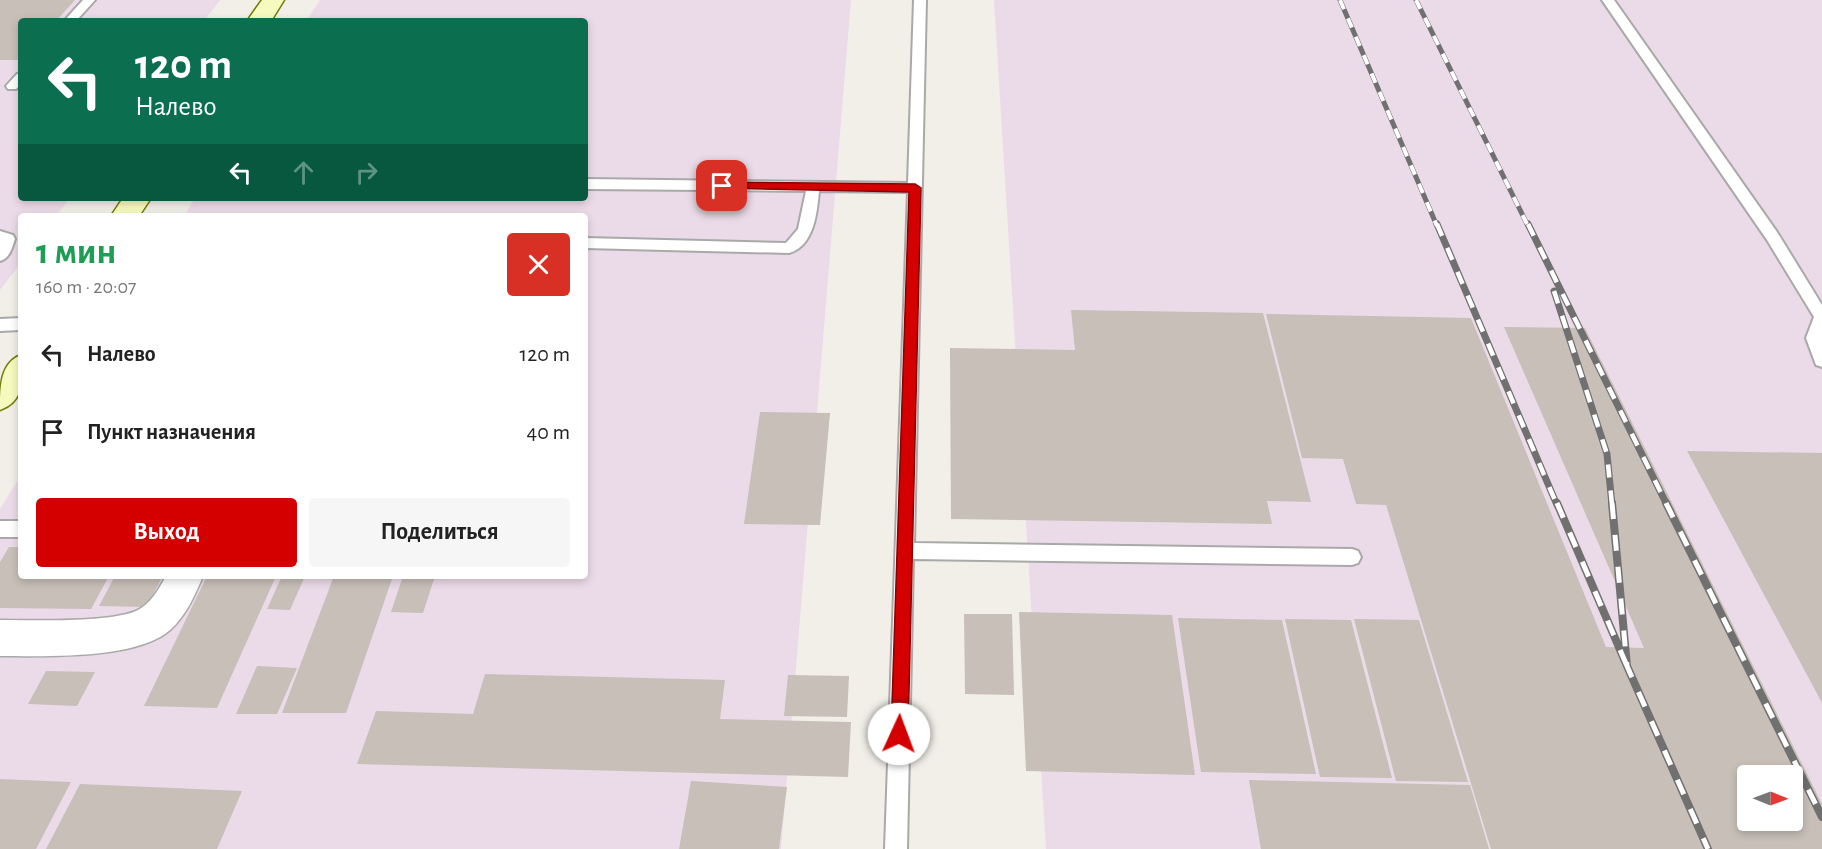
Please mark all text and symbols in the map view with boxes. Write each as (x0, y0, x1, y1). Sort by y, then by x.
icon: left (36, 42, 114, 120)
text: 120 m (135, 44, 232, 86)
text: Налево (135, 93, 217, 120)
icon: left (224, 156, 257, 189)
icon: ahead (287, 156, 320, 189)
icon: right (350, 156, 383, 189)
pin (696, 160, 747, 211)
icon: arrive (705, 169, 738, 202)
button: close (507, 233, 570, 296)
text: 1 мин (36, 234, 116, 270)
text: 160 m · 20:07 (36, 277, 136, 297)
icon: left (36, 338, 69, 371)
text: Налево (87, 343, 156, 365)
text: 120 m (520, 343, 570, 365)
icon: arrive (36, 416, 69, 449)
text: Пункт назначения (87, 421, 256, 443)
text: 40 m (527, 421, 570, 443)
button: Выход (36, 498, 297, 567)
button: Поделиться (309, 498, 570, 567)
position arrow (867, 702, 931, 766)
north arrow (1737, 765, 1803, 831)
map controls (1737, 765, 1803, 831)

